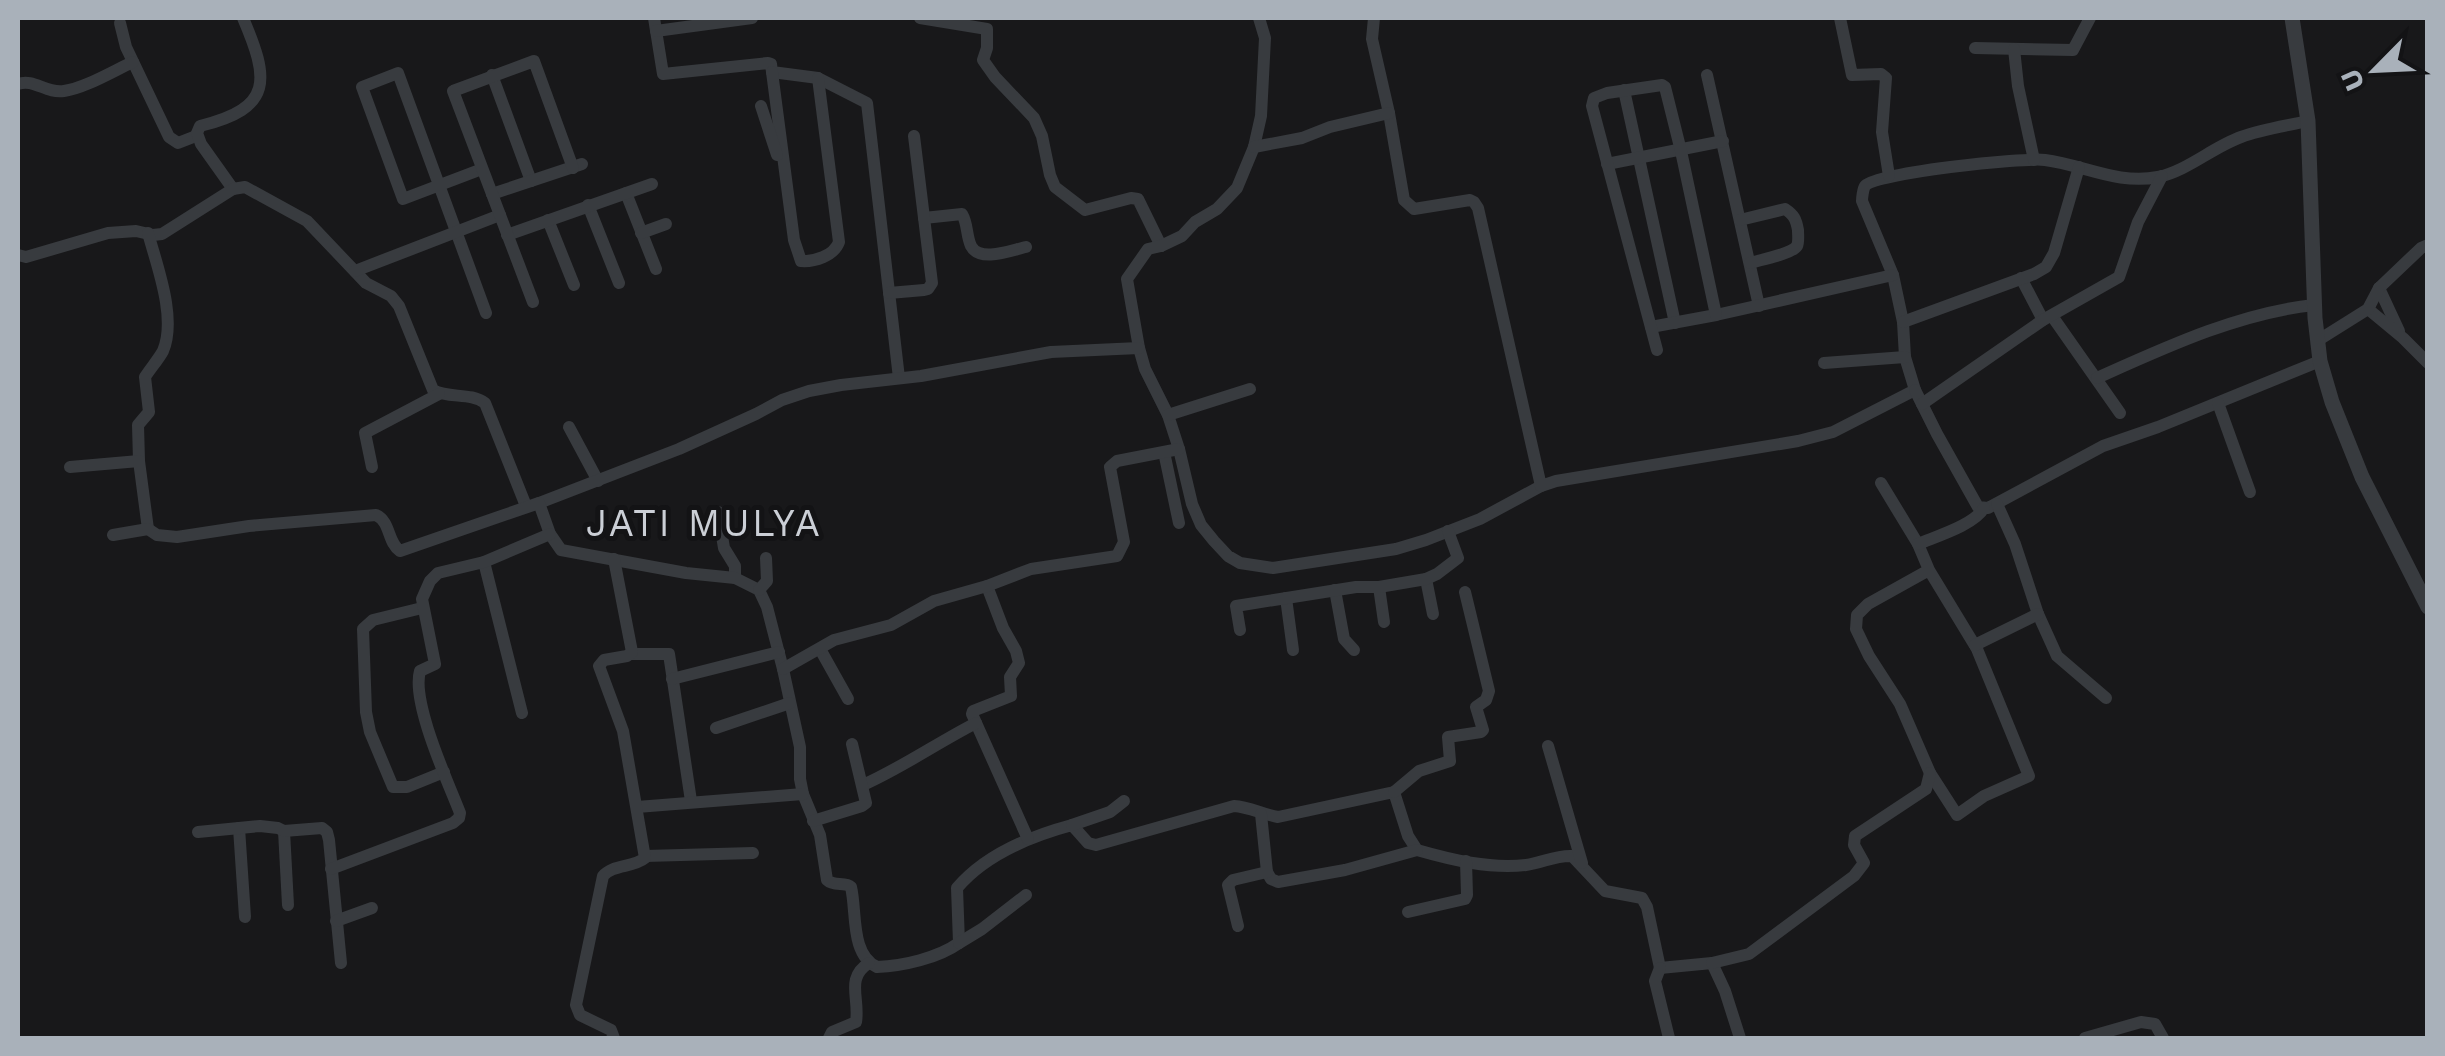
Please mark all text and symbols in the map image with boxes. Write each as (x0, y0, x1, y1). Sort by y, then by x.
north arrow (2325, 20, 2425, 120)
text: U (2333, 64, 2372, 96)
district label: JATI MULYA (586, 501, 822, 545)

